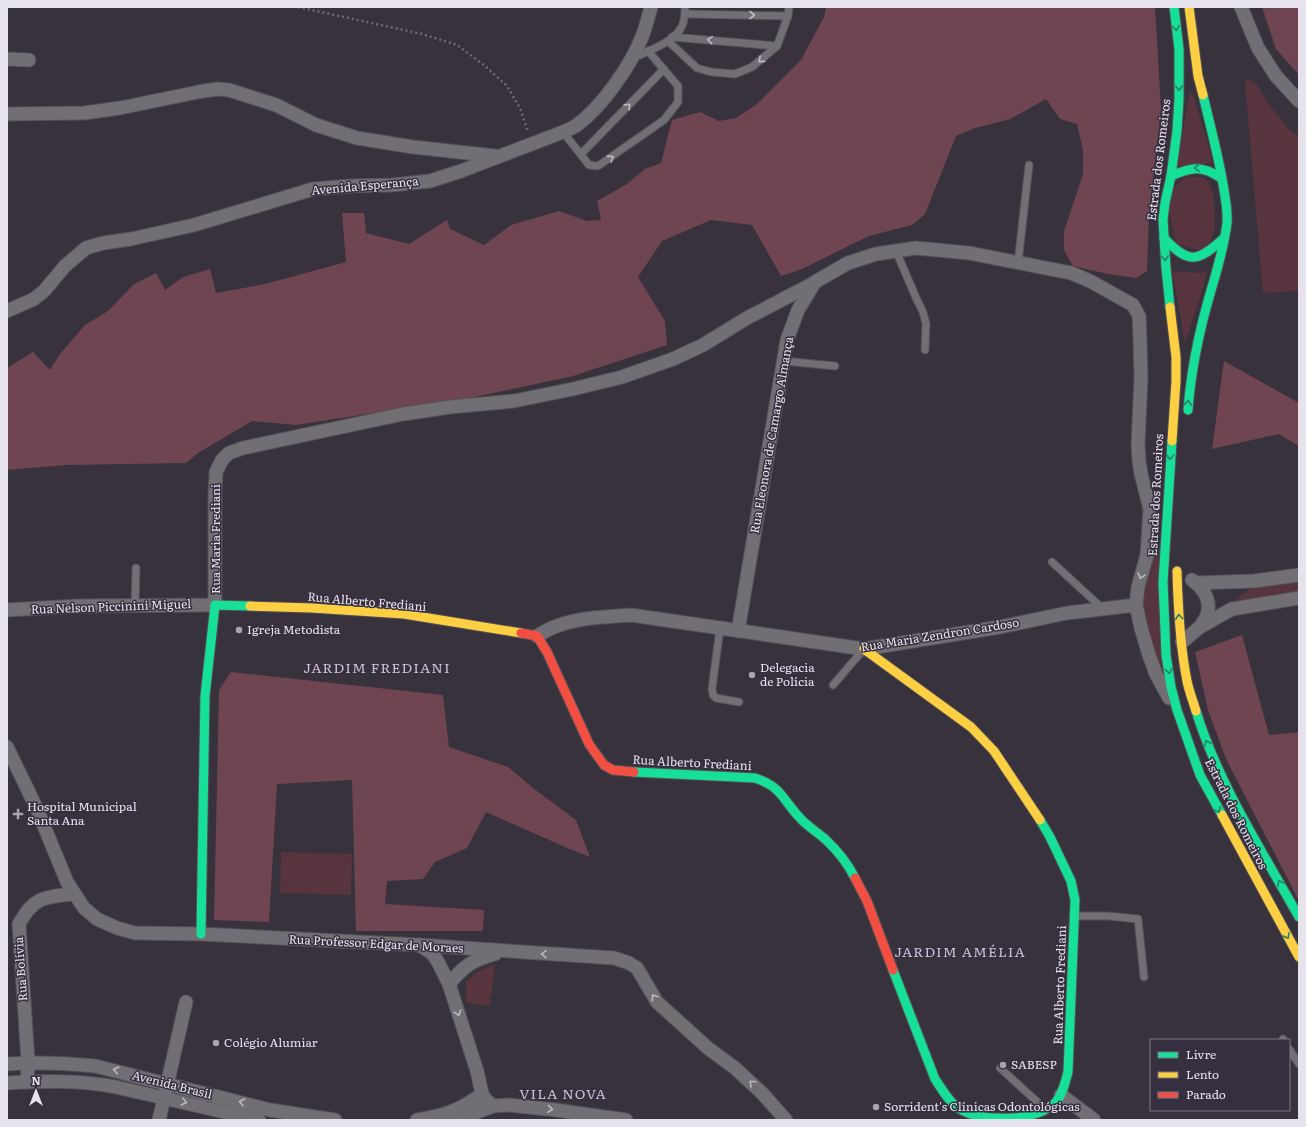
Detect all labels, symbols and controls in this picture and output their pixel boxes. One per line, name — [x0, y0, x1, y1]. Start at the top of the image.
one-way arrow — [749, 11, 755, 19]
one-way arrow — [1171, 25, 1180, 31]
one-way arrow — [707, 36, 713, 45]
one-way arrow — [758, 55, 765, 62]
one-way arrow — [1175, 85, 1183, 91]
street label: Estrada dos Romeiros — [1142, 97, 1174, 222]
one-way arrow — [623, 103, 630, 111]
one-way arrow — [607, 155, 614, 163]
one-way arrow — [1194, 164, 1200, 173]
street label: Avenida Esperança — [310, 171, 420, 199]
one-way arrow — [1161, 255, 1170, 261]
street label: Rua Eleonora de Camargo Almança — [745, 334, 797, 535]
one-way arrow — [1184, 400, 1193, 406]
street label: Estrada dos Romeiros — [1143, 433, 1167, 557]
one-way arrow — [1166, 454, 1175, 460]
street label: Rua Maria Frediani — [206, 484, 224, 594]
one-way arrow — [1137, 572, 1146, 579]
street label: Rua Alberto Frediani — [307, 587, 427, 615]
street label: Rua Nelson Piccinini Miguel — [30, 594, 191, 618]
street label: Rua Maria Zendron Cardoso — [859, 613, 1020, 655]
one-way arrow — [1175, 614, 1184, 620]
place label: Igreja Metodista — [247, 620, 341, 638]
marker: Igreja Metodista — [234, 625, 244, 635]
district label: JARDIM FREDIANI — [303, 657, 451, 677]
place label: Delegacia de Polícia — [760, 658, 815, 690]
one-way arrow — [1164, 668, 1173, 674]
marker: Delegacia de Polícia — [747, 670, 757, 680]
one-way arrow — [1204, 740, 1212, 747]
street label: Rua Alberto Frediani — [632, 750, 752, 774]
street label: Estrada dos Romeiros — [1201, 755, 1273, 873]
place label: Hospital Municipal Santa Ana — [27, 797, 137, 829]
one-way arrow — [1213, 805, 1221, 813]
marker: Hospital Municipal Santa Ana — [12, 808, 24, 820]
one-way arrow — [1278, 880, 1285, 887]
street label: Rua Alberto Frediani — [1048, 925, 1070, 1045]
street label: Rua Professor Edgar de Moraes — [288, 929, 464, 957]
one-way arrow — [1283, 932, 1290, 939]
street label: Rua Bolívia — [9, 936, 31, 1002]
district label: JARDIM AMÉLIA — [894, 941, 1026, 961]
one-way arrow — [541, 949, 547, 958]
one-way arrow — [652, 995, 659, 1002]
one-way arrow — [453, 1009, 462, 1016]
place label: Colégio Alumiar — [224, 1033, 318, 1051]
marker: Colégio Alumiar — [211, 1038, 221, 1048]
legend — [1150, 1039, 1290, 1111]
text: Livre — [1186, 1045, 1216, 1063]
place label: SABESP — [1011, 1055, 1057, 1073]
marker: SABESP — [998, 1060, 1008, 1070]
street label: Avenida Brasil — [130, 1065, 214, 1103]
text: Lento — [1186, 1065, 1219, 1083]
one-way arrow — [112, 1067, 119, 1075]
north arrow — [16, 1071, 56, 1111]
text: N — [31, 1072, 41, 1088]
one-way arrow — [749, 1081, 756, 1088]
district label: VILA NOVA — [519, 1083, 607, 1103]
text: Parado — [1186, 1085, 1226, 1103]
place label: Sorrident's Clínicas Odontológicas — [884, 1097, 1080, 1115]
one-way arrow — [180, 1098, 187, 1106]
one-way arrow — [238, 1099, 245, 1107]
marker: Sorrident's Clínicas Odontológicas — [871, 1102, 881, 1112]
one-way arrow — [547, 1104, 553, 1113]

